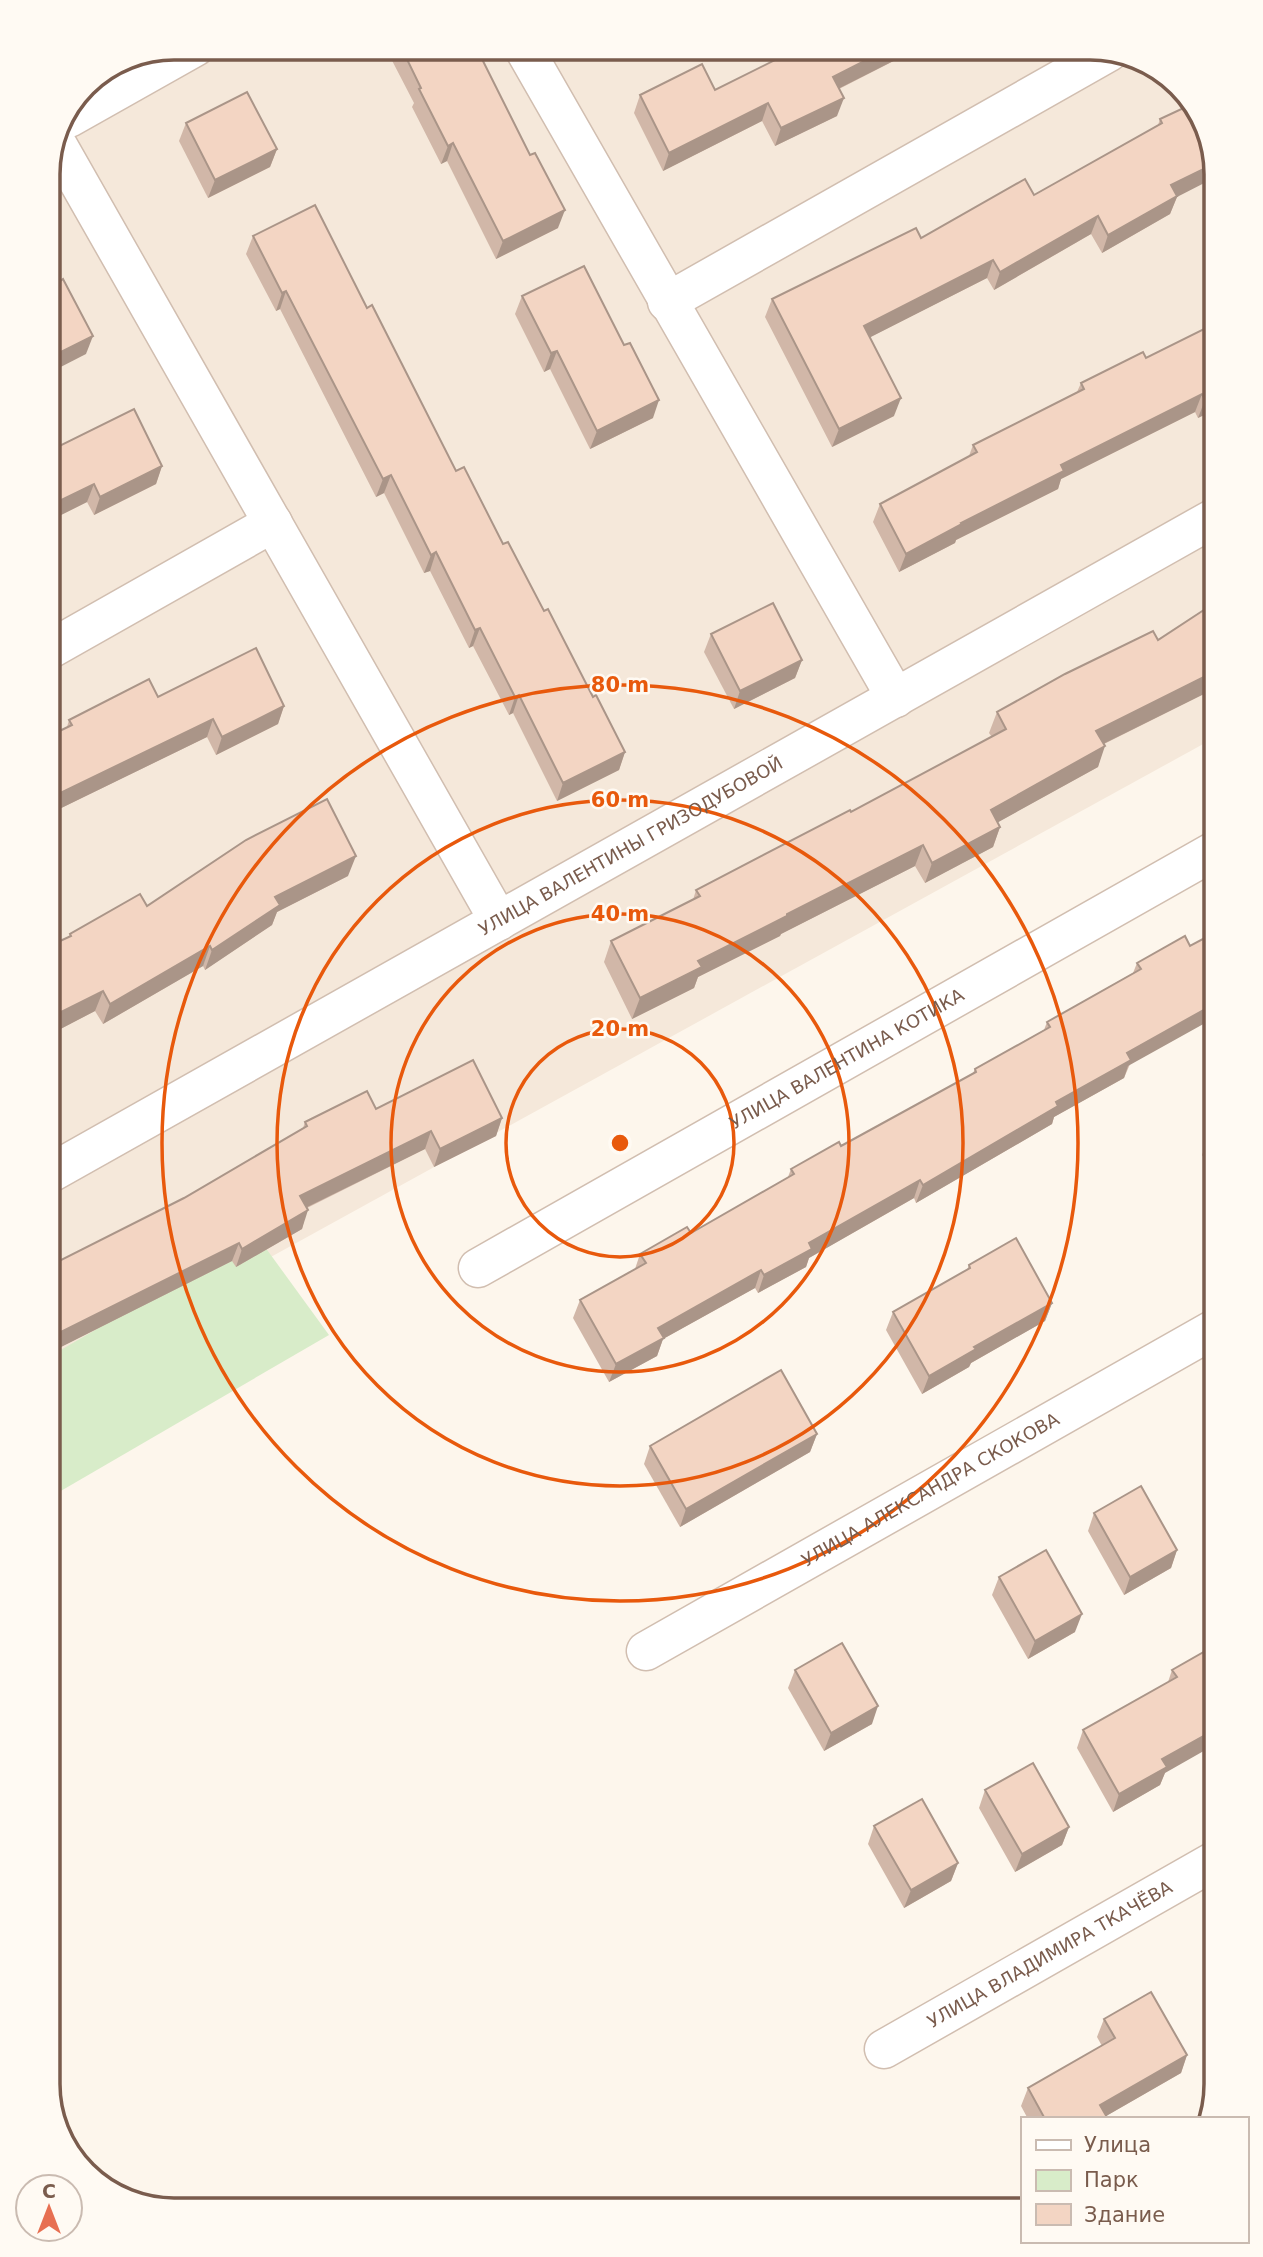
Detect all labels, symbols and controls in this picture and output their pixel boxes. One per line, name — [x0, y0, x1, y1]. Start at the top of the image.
text: 80 m — [591, 673, 649, 697]
street label: УЛИЦА ВАЛЕНТИНЫ ГРИЗОДУБОВОЙ — [475, 752, 786, 940]
text: 60 m — [591, 788, 649, 812]
text: 40 m — [591, 902, 649, 926]
street label: УЛИЦА ВАЛЕНТИНА КОТИКА — [726, 984, 968, 1133]
text: 20 m — [591, 1017, 649, 1041]
centre of rings — [608, 1131, 632, 1155]
street label: УЛИЦА АЛЕКСАНДРА СКОКОВА — [798, 1408, 1063, 1571]
street label: УЛИЦА ВЛАДИМИРА ТКАЧЁВА — [924, 1876, 1176, 2032]
legend — [1021, 2117, 1249, 2243]
text: Улица — [1084, 2133, 1151, 2157]
text: Парк — [1084, 2168, 1139, 2192]
north arrow — [14, 2173, 84, 2243]
text: С — [42, 2180, 56, 2202]
text: Здание — [1084, 2203, 1165, 2227]

